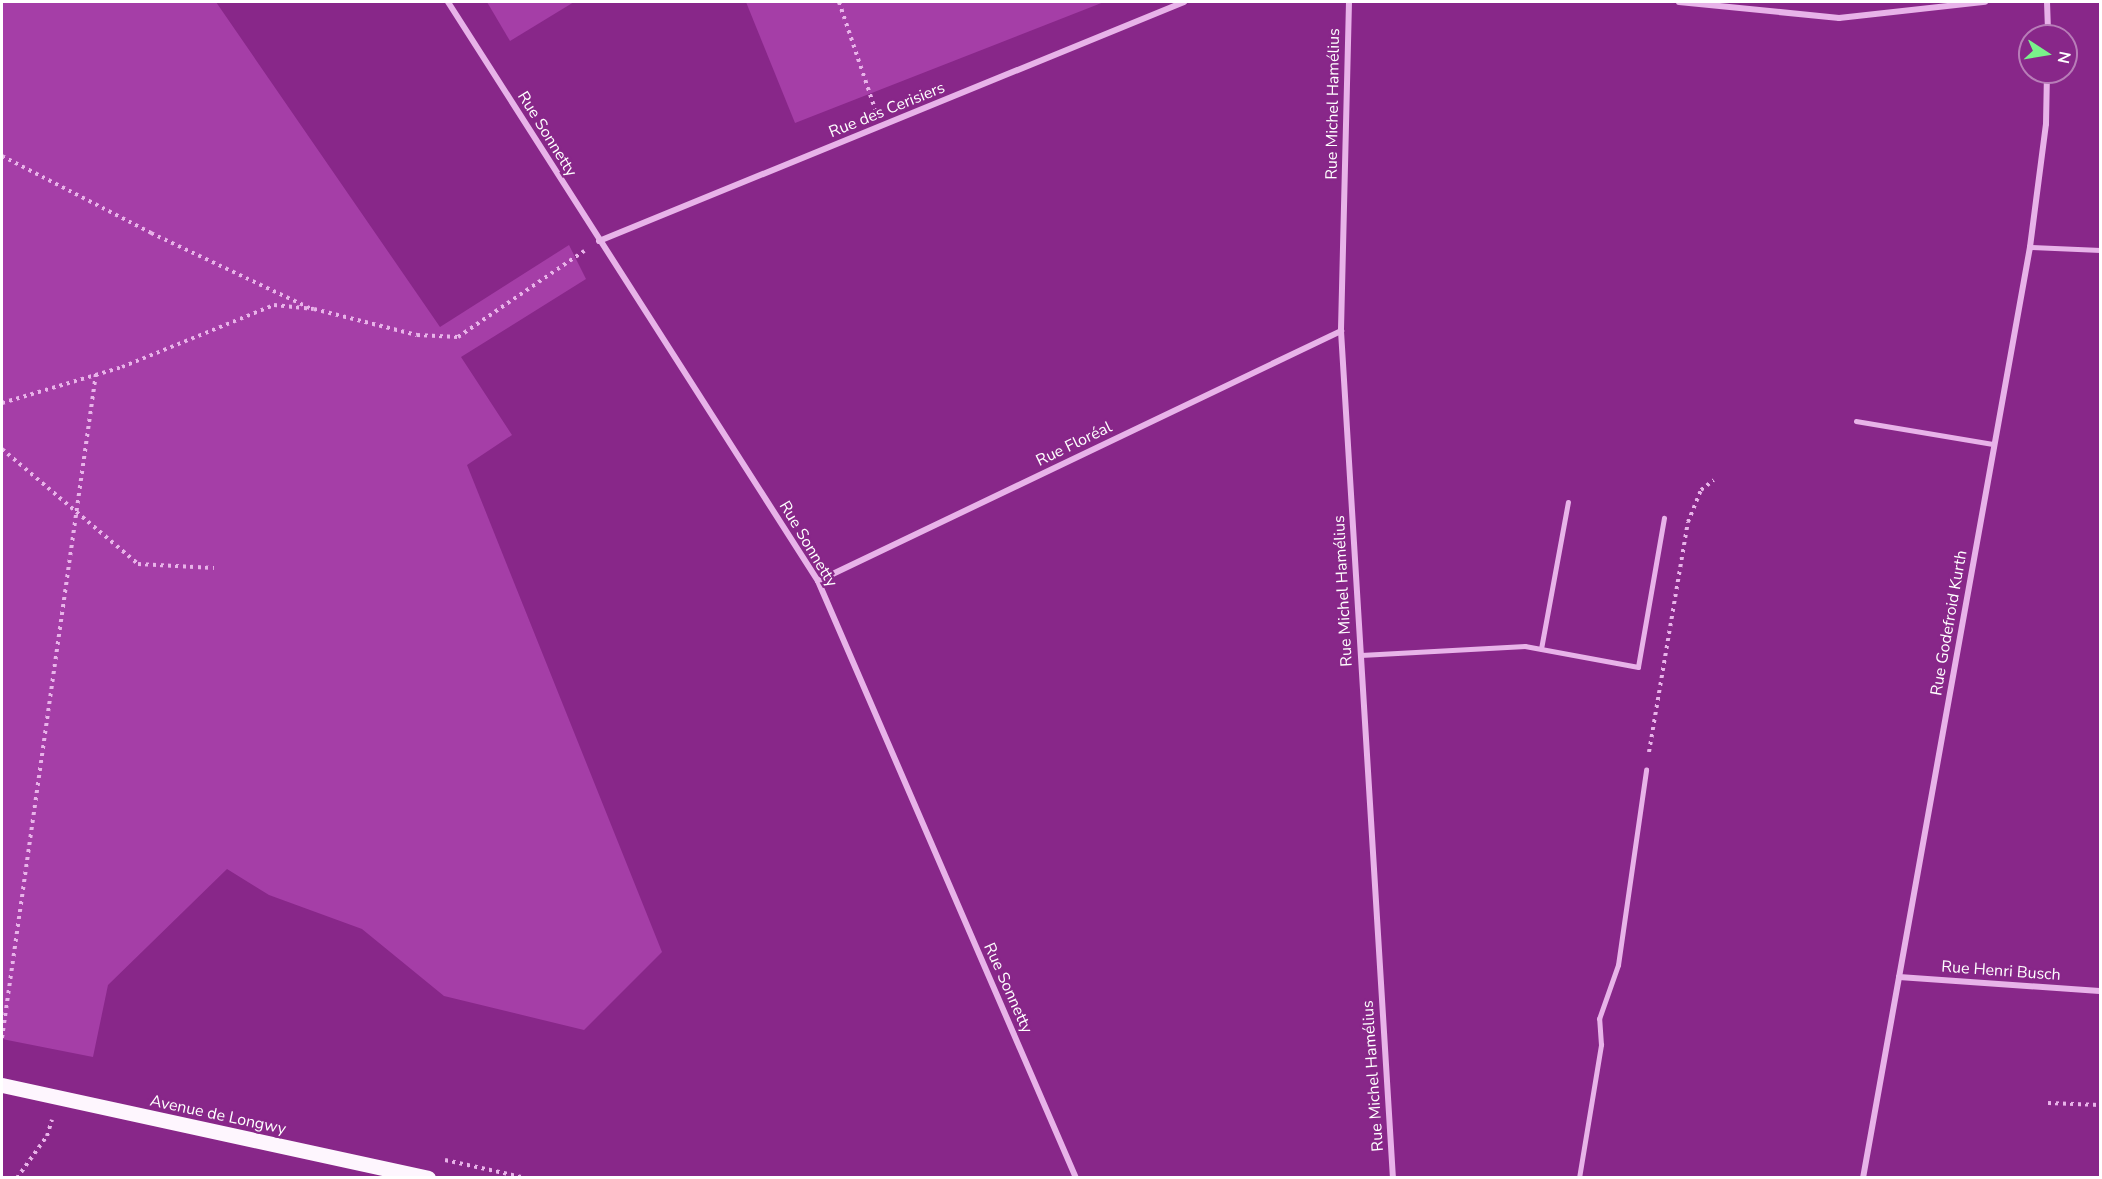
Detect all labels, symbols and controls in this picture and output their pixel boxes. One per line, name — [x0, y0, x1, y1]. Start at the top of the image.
north arrow — [2018, 24, 2078, 84]
street label: Rue Michel Hamélius — [1322, 28, 1344, 180]
text: N — [2052, 49, 2076, 65]
street label: Rue des Cerisiers — [826, 78, 948, 142]
street label: Rue Sonnetty — [513, 88, 581, 180]
street label: Rue Floréal — [1033, 417, 1115, 471]
street label: Rue Sonnetty — [775, 497, 841, 591]
street label: Rue Michel Hamélius — [1329, 515, 1357, 667]
street label: Rue Godefroid Kurth — [1927, 549, 1971, 697]
street label: Rue Sonnetty — [979, 940, 1037, 1036]
street label: Rue Henri Busch — [1941, 957, 2061, 985]
street label: Rue Michel Hamélius — [1358, 1000, 1388, 1152]
street label: Avenue de Longwy — [148, 1091, 288, 1139]

